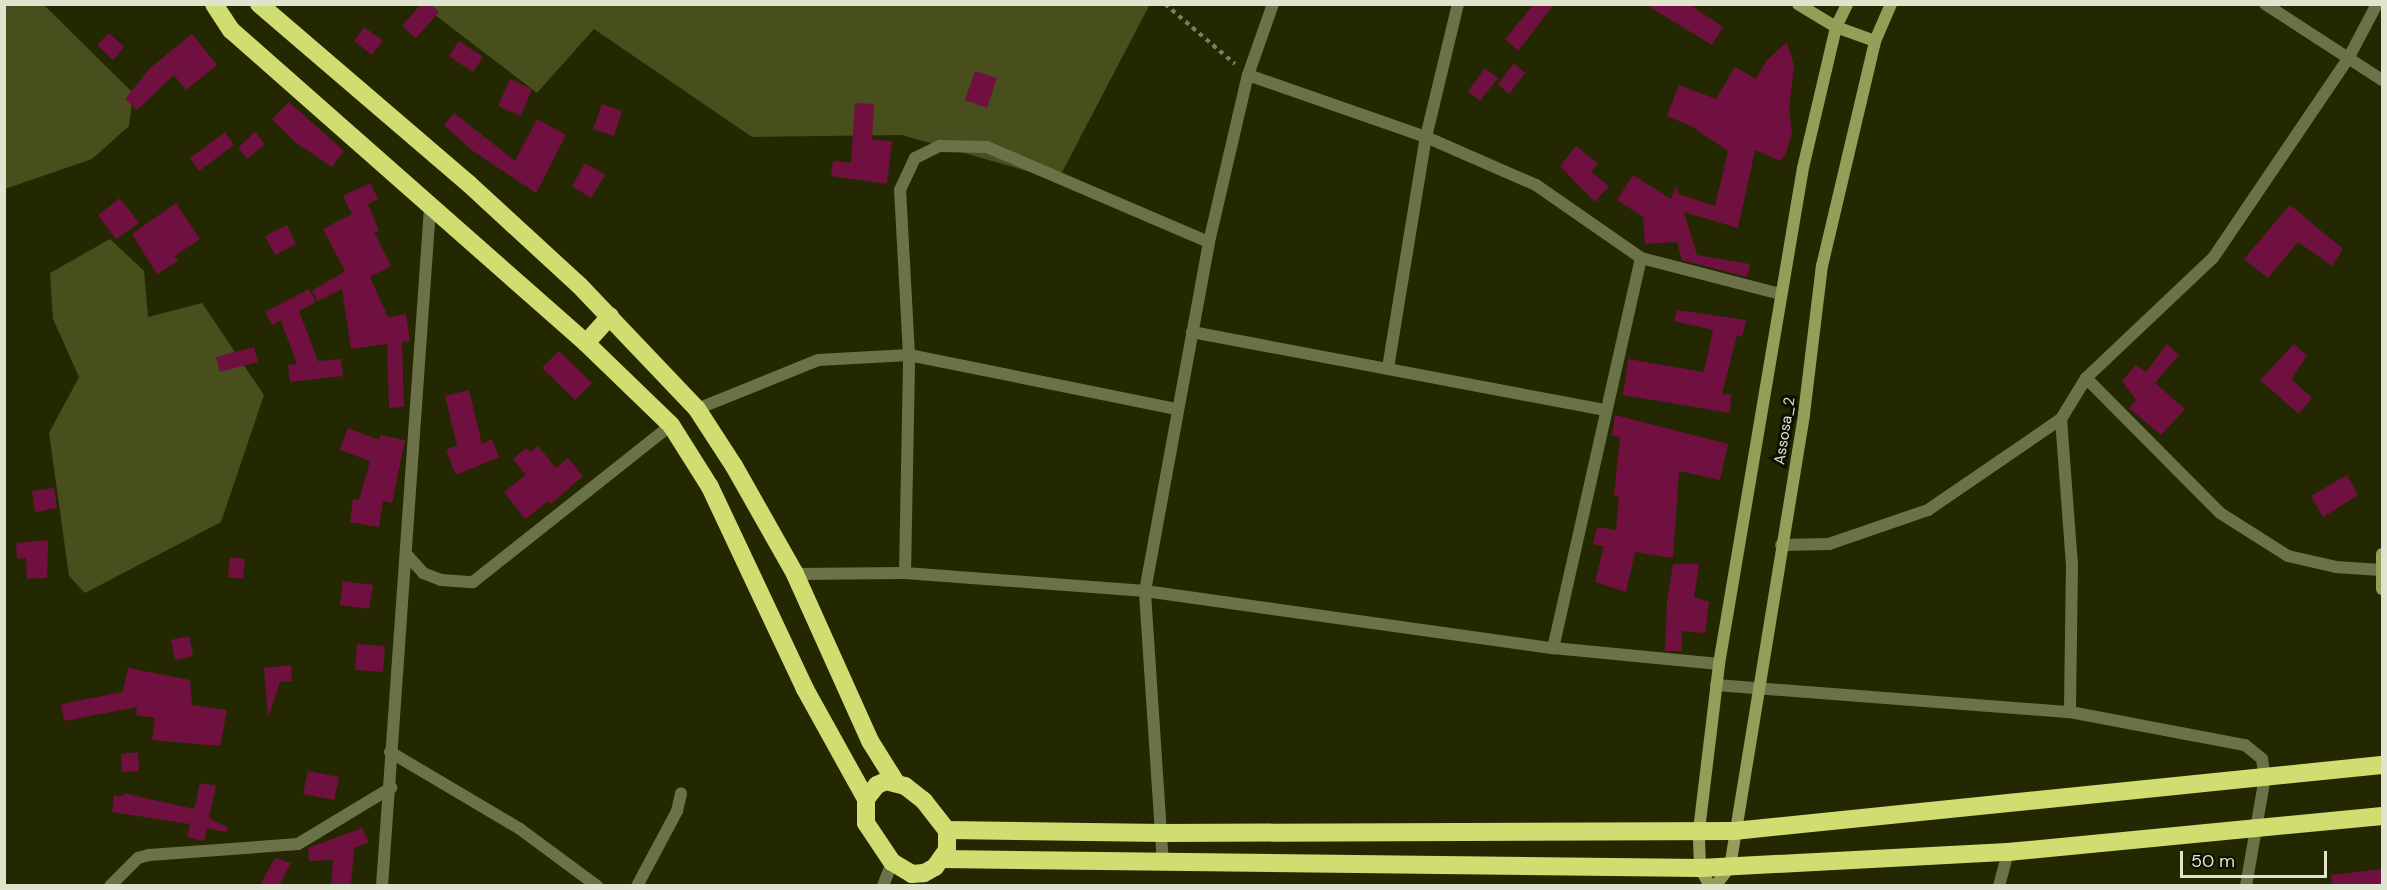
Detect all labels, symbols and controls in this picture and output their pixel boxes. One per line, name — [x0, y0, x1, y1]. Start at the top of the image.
street label: Assosa_2 — [1771, 396, 1799, 466]
scale bar — [2183, 839, 2330, 877]
text: 50 m — [2191, 849, 2235, 873]

